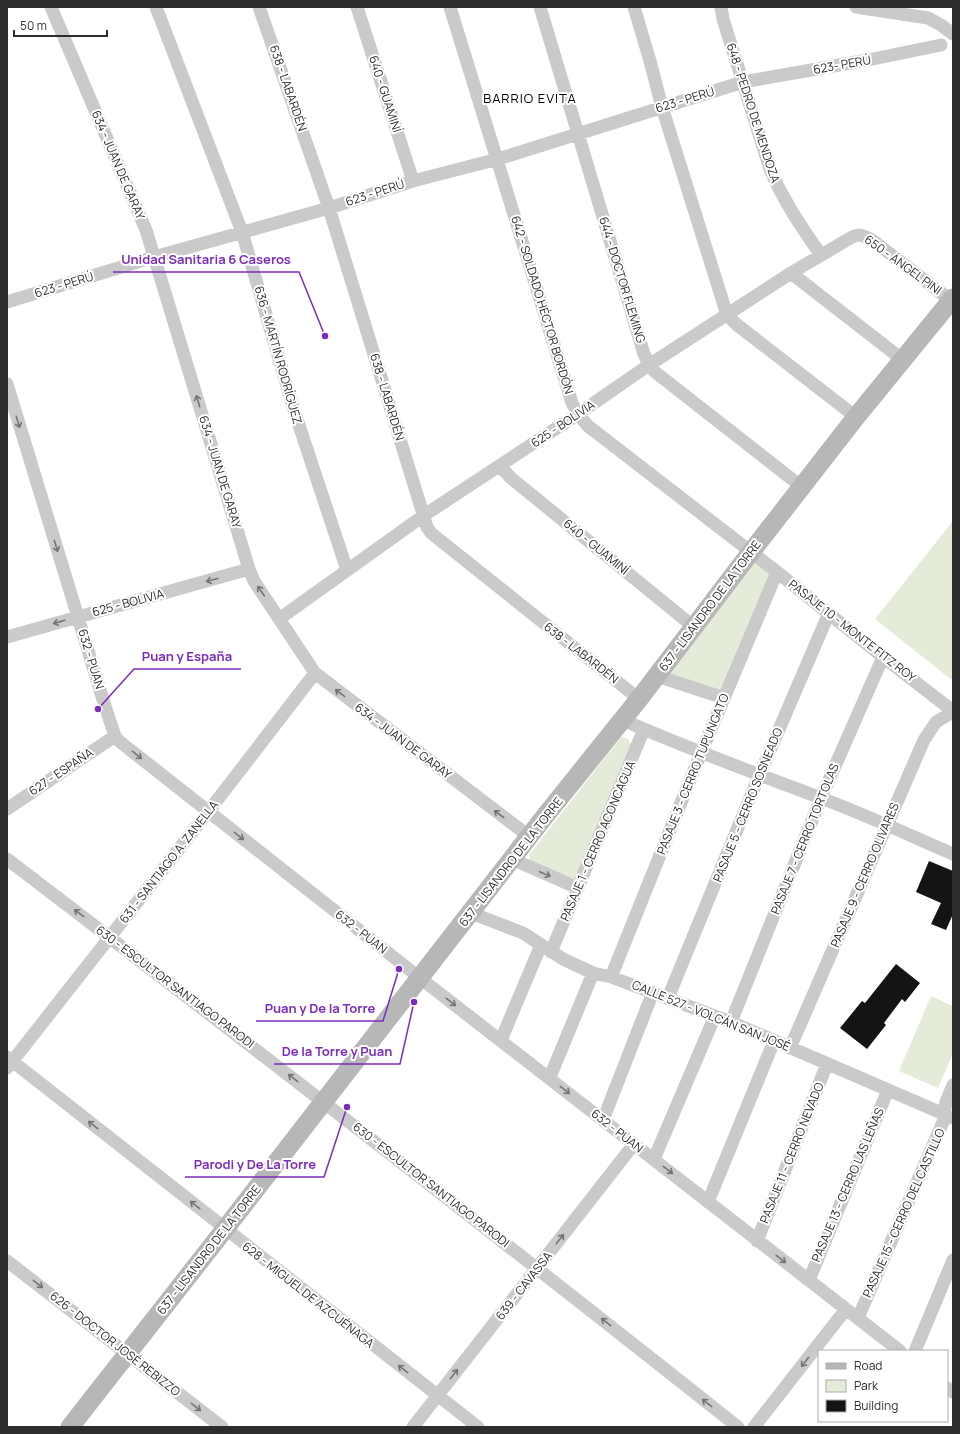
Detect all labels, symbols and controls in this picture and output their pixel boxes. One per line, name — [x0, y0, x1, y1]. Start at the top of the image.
scale bar — [14, 12, 107, 38]
text: 50 m — [20, 17, 47, 34]
street label: 648 - PEDRO DE MENDOZA — [723, 41, 784, 185]
street label: 638 - LABARDÉN — [266, 42, 311, 133]
street label: 623- PERÚ — [812, 51, 872, 78]
street label: 640 - GUAMINÍ — [365, 53, 406, 135]
street label: 623 - PERÚ — [653, 82, 716, 117]
district label: BARRIO EVITA — [483, 89, 577, 107]
street label: 634 - JUAN DE GARAY — [88, 108, 149, 222]
street label: 623 - PERÚ — [343, 175, 406, 210]
street label: 642 - SOLDADO HÉCTOR BORDÓN — [507, 214, 578, 396]
street label: 644 - DOCTOR FLEMING — [595, 215, 650, 346]
street label: 650 - ÁNGEL PINI — [861, 231, 945, 298]
callout: Unidad Sanitaria 6 Caseros — [113, 247, 299, 272]
text: Unidad Sanitaria 6 Caseros — [121, 250, 291, 268]
street label: 623 - PERÚ — [32, 267, 95, 302]
street label: 636 - MARTÍN RODRÍGUEZ — [251, 284, 306, 426]
street label: 638 - LABARDÉN — [366, 351, 409, 442]
one-way arrow — [194, 395, 201, 408]
street label: 625 - BOLIVIA — [527, 396, 598, 451]
street label: 634 - JUAN DE GARAY — [195, 413, 246, 531]
one-way arrow — [15, 415, 22, 428]
street label: 640 - GUAMINÍ — [560, 515, 633, 578]
street label: 637 - LISANDRO DE LA TORRE — [655, 537, 765, 675]
one-way arrow — [53, 539, 60, 552]
street label: PASAJE 10 - MONTE FITZ ROY — [785, 575, 920, 686]
one-way arrow — [205, 576, 218, 584]
street label: 625 - BOLIVIA — [90, 585, 166, 620]
one-way arrow — [256, 585, 264, 597]
street label: 638 - LABARDÉN — [541, 618, 622, 687]
one-way arrow — [53, 619, 66, 626]
street label: 632 - PUAN — [74, 627, 109, 691]
callout: Puan y España — [134, 644, 241, 669]
text: Puan y España — [142, 647, 232, 665]
one-way arrow — [334, 688, 345, 697]
street label: PASAJE 3 - CERRO TUPUNGATO — [652, 690, 733, 857]
street label: 634 - JUAN DE GARAY — [351, 699, 455, 783]
street label: PASAJE 5 - CERRO SOSNEADO — [709, 725, 786, 885]
street label: 627 - ESPAÑA — [25, 744, 97, 799]
one-way arrow — [131, 751, 142, 760]
street label: PASAJE 1 - CERRO ACONCAGUA — [556, 758, 639, 924]
street label: PASAJE 7 - CERRO TORTOLAS — [766, 761, 843, 917]
street label: 637 - LISANDRO DE LA TORRE — [455, 793, 567, 930]
street label: 631 - SANTIAGO A. ZANELLA — [115, 796, 222, 927]
street label: PASAJE 9 - CERRO OLIVARES — [826, 800, 903, 950]
one-way arrow — [493, 809, 504, 818]
one-way arrow — [233, 832, 244, 840]
one-way arrow — [539, 870, 551, 878]
street label: 632 - PUAN — [332, 906, 391, 957]
one-way arrow — [73, 909, 84, 918]
street label: 630 - ESCULTOR SANTIAGO PARODI — [93, 921, 258, 1052]
street label: CALLE 527 - VOLCÁN SAN JOSÉ — [630, 976, 793, 1055]
callout: Puan y De la Torre — [256, 996, 383, 1021]
one-way arrow — [446, 998, 457, 1006]
text: Puan y De la Torre — [265, 999, 376, 1017]
callout: De la Torre y Puan — [274, 1039, 400, 1064]
text: De la Torre y Puan — [282, 1042, 392, 1060]
one-way arrow — [287, 1073, 298, 1082]
street label: PASAJE 11 - CERRO NEVADO — [755, 1080, 828, 1226]
one-way arrow — [560, 1086, 571, 1094]
street label: 632 - PUAN — [588, 1105, 647, 1156]
street label: PASAJE 13 - CERRO LAS LEÑAS — [807, 1105, 888, 1264]
street label: 630 - ESCULTOR SANTIAGO PARODI — [350, 1118, 513, 1251]
one-way arrow — [87, 1120, 98, 1129]
street label: PASAJE 15 - CERRO DEL CASTILLO — [858, 1125, 949, 1300]
callout: Parodi y De La Torre — [185, 1152, 324, 1177]
text: Parodi y De La Torre — [194, 1155, 316, 1173]
one-way arrow — [662, 1166, 673, 1174]
street label: 637 - LISANDRO DE LA TORRE — [153, 1181, 265, 1318]
one-way arrow — [189, 1201, 200, 1210]
one-way arrow — [556, 1233, 564, 1244]
street label: 628 - MIGUEL DE AZCUÉNAGA — [239, 1238, 378, 1352]
street label: 639 - CAVASSA — [491, 1248, 556, 1324]
one-way arrow — [775, 1255, 786, 1263]
one-way arrow — [32, 1280, 43, 1289]
street label: 626 - DOCTOR JOSÉ REBIZZO — [46, 1287, 184, 1400]
one-way arrow — [600, 1318, 611, 1326]
legend — [818, 1350, 948, 1422]
one-way arrow — [801, 1357, 809, 1368]
text: Road — [854, 1357, 882, 1374]
one-way arrow — [398, 1364, 409, 1373]
one-way arrow — [450, 1369, 459, 1380]
text: Park — [854, 1377, 879, 1394]
text: Building — [854, 1397, 898, 1414]
one-way arrow — [702, 1398, 713, 1407]
one-way arrow — [190, 1403, 201, 1411]

